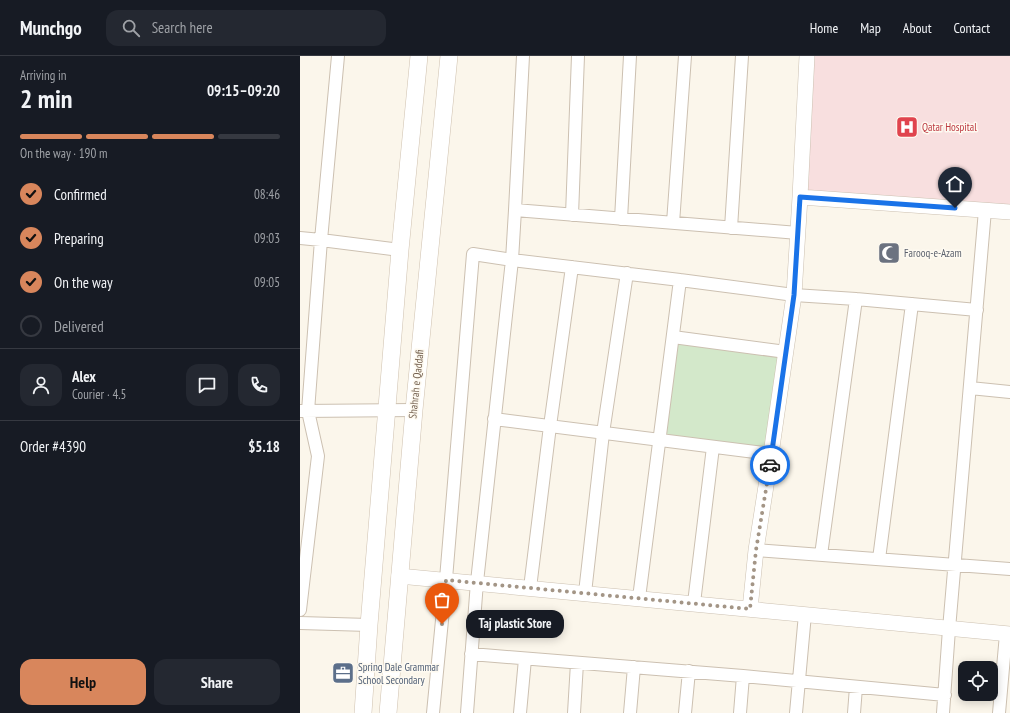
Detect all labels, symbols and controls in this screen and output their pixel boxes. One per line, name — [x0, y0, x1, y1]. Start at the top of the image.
search box — [106, 10, 386, 46]
text: Munchgo — [20, 16, 82, 40]
icon: search — [120, 17, 142, 39]
text: Search here — [152, 18, 213, 37]
text: Home — [810, 19, 838, 37]
text: Map — [860, 19, 881, 37]
text: About — [903, 19, 932, 37]
text: Contact — [954, 19, 990, 37]
text: Arriving in — [20, 67, 67, 84]
text: 09:15–09:20 — [207, 81, 280, 100]
text: 2 min — [20, 82, 73, 115]
hospital icon: Qatar Hospital — [894, 114, 920, 140]
place label: Qatar Hospital — [922, 120, 977, 134]
text: On the way · 190 m — [20, 145, 107, 162]
pin — [938, 167, 972, 208]
icon: home — [944, 173, 966, 195]
icon: check — [20, 183, 42, 205]
text: Confirmed — [54, 185, 107, 204]
text: 08:46 — [254, 186, 280, 203]
icon: check — [20, 227, 42, 249]
text: Preparing — [54, 229, 104, 248]
text: 09:03 — [254, 230, 280, 247]
mosque icon: Farooq-e-Azam — [876, 240, 902, 266]
place label: Farooq-e-Azam — [904, 246, 962, 260]
icon: check — [20, 271, 42, 293]
text: On the way — [54, 273, 113, 292]
text: 09:05 — [254, 274, 280, 291]
text: Delivered — [54, 317, 104, 336]
street label: Shahrah e Qaddafi — [405, 349, 427, 419]
button: person — [20, 364, 62, 406]
button: chat — [186, 364, 228, 406]
button: phone — [238, 364, 280, 406]
text: Alex — [72, 367, 96, 386]
text: Courier · 4.5 — [72, 386, 126, 403]
text: Order #4390 — [20, 437, 86, 456]
text: $5.18 — [248, 437, 280, 456]
courier — [750, 445, 790, 485]
icon: car — [759, 454, 781, 476]
pin — [425, 583, 459, 624]
icon: bag — [431, 589, 453, 611]
callout: Taj plastic Store — [466, 610, 564, 638]
text: Taj plastic Store — [478, 615, 552, 632]
button: Help — [20, 659, 146, 705]
button: Share — [154, 659, 280, 705]
office icon: Spring Dale Grammar School Secondary — [330, 660, 356, 686]
place label: Spring Dale Grammar School Secondary — [358, 660, 439, 687]
map controls — [958, 661, 998, 701]
button: locate — [958, 661, 998, 701]

